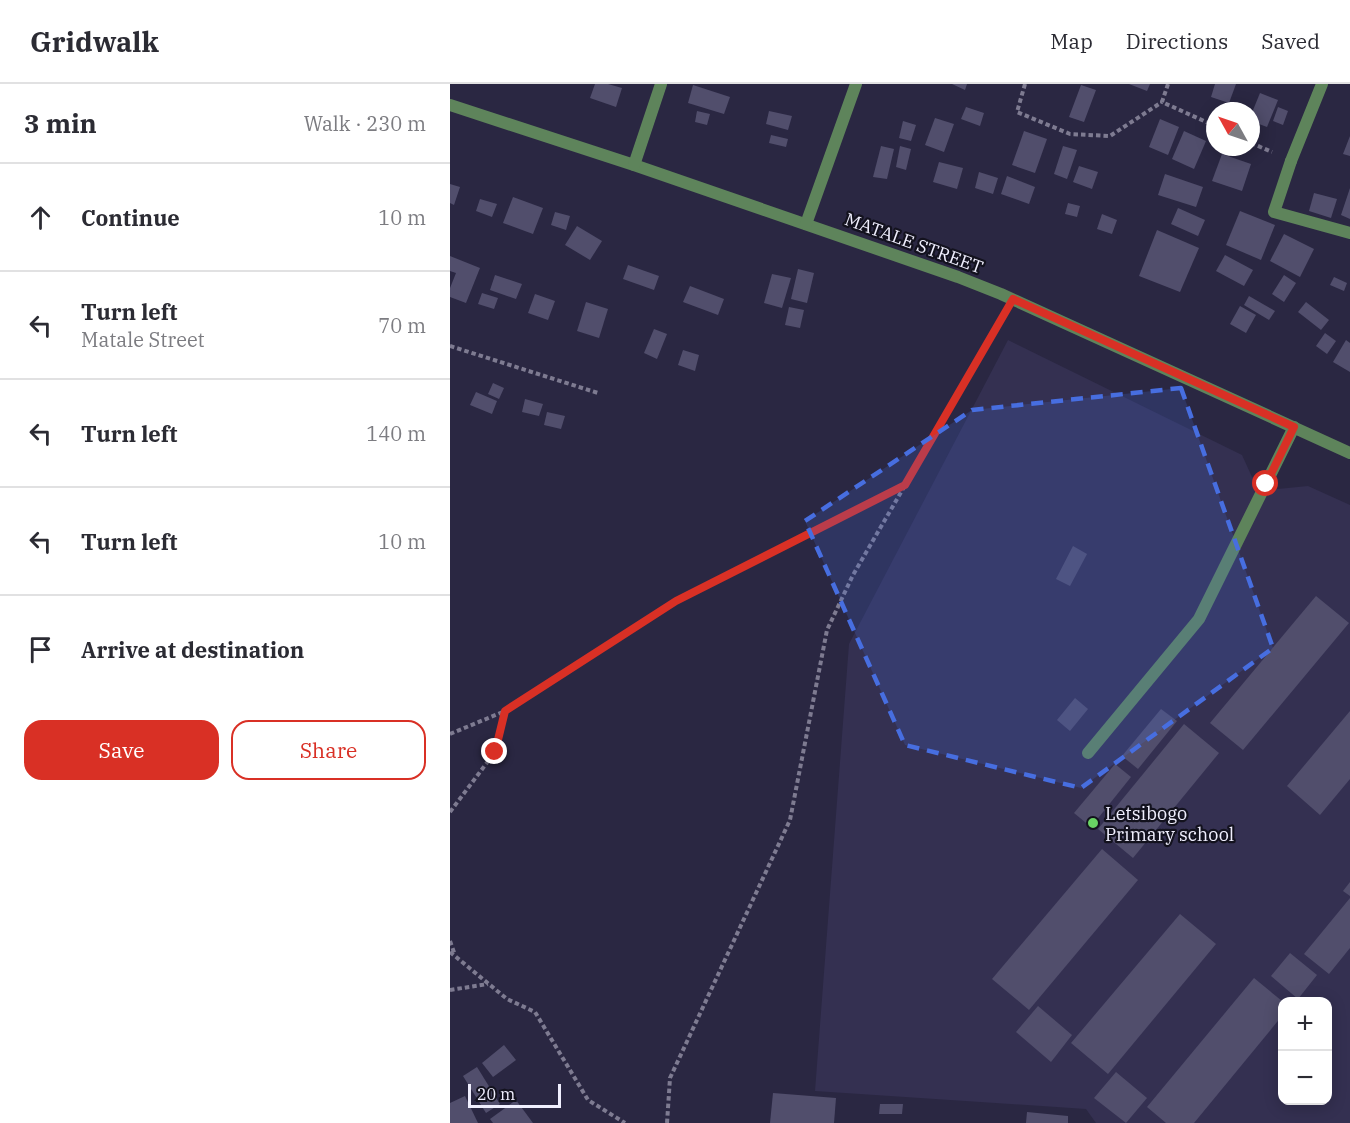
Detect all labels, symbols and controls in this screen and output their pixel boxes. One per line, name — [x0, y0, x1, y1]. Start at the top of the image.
text: Gridwalk — [30, 23, 159, 60]
text: Map — [1050, 27, 1093, 55]
text: Directions — [1126, 27, 1228, 55]
text: Saved — [1261, 27, 1320, 55]
north arrow — [1206, 102, 1260, 156]
text: 3 min — [24, 106, 97, 140]
text: Walk · 230 m — [304, 110, 426, 137]
icon: ahead — [24, 201, 57, 234]
text: Continue — [81, 203, 180, 232]
text: 10 m — [378, 204, 426, 231]
street label: MATALE STREET — [842, 207, 987, 279]
text: Turn left — [81, 297, 177, 326]
icon: left — [24, 309, 57, 342]
text: 70 m — [378, 312, 426, 339]
text: Matale Street — [81, 326, 205, 353]
icon: left — [24, 417, 57, 450]
text: Turn left — [81, 419, 177, 448]
text: 140 m — [366, 420, 426, 447]
route start — [1252, 470, 1278, 496]
icon: left — [24, 525, 57, 558]
text: Turn left — [81, 527, 177, 556]
text: 10 m — [378, 528, 426, 555]
icon: arrive — [24, 633, 57, 666]
text: Arrive at destination — [81, 635, 304, 664]
button: Save — [24, 720, 219, 780]
button: Share — [231, 720, 426, 780]
route end — [481, 738, 507, 764]
place label: Letsibogo Primary school — [1105, 802, 1234, 846]
marker: Letsibogo Primary school — [1086, 816, 1100, 830]
map controls — [1278, 997, 1332, 1105]
button: + — [1278, 997, 1332, 1051]
button: − — [1278, 1051, 1332, 1105]
scale bar — [468, 1081, 561, 1108]
text: 20 m — [477, 1084, 515, 1104]

